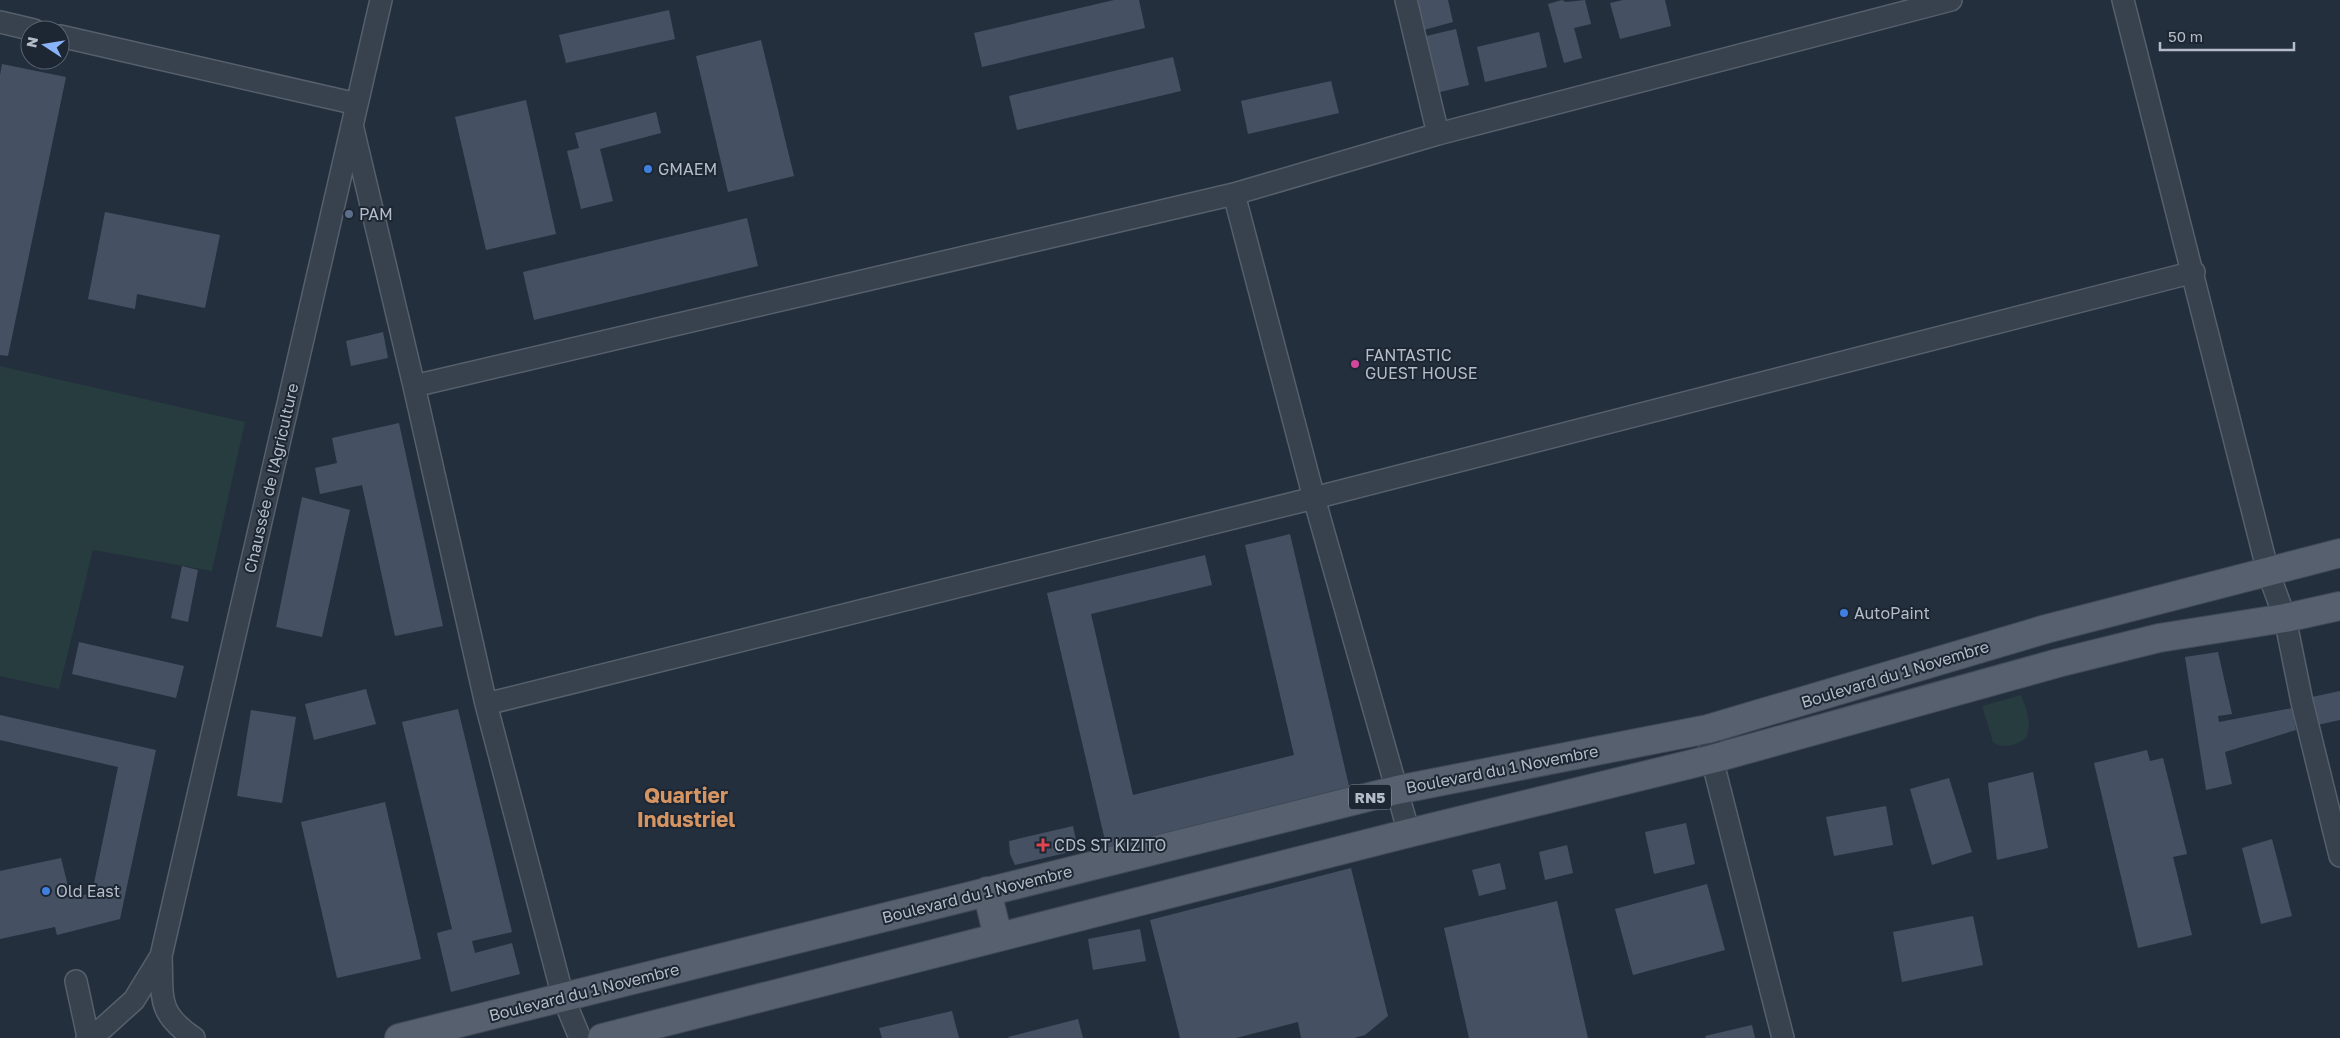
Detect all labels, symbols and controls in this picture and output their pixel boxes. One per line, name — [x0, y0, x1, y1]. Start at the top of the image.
north arrow — [20, 20, 70, 70]
scale bar — [2160, 20, 2294, 52]
text: 50 m — [2168, 27, 2203, 45]
text: N — [22, 35, 41, 49]
place label: GMAEM — [658, 159, 717, 179]
marker: GMAEM — [642, 163, 654, 175]
place label: PAM — [359, 204, 393, 224]
marker: PAM — [343, 208, 355, 220]
place label: FANTASTIC GUEST HOUSE — [1365, 345, 1477, 383]
marker: FANTASTIC GUEST HOUSE — [1349, 358, 1361, 370]
street label: Chaussée de l'Agriculture — [239, 381, 303, 575]
place label: AutoPaint — [1854, 603, 1930, 623]
marker: AutoPaint — [1838, 607, 1850, 619]
street label: Boulevard du 1 Novembre — [1799, 636, 1991, 712]
street label: Boulevard du 1 Novembre — [1404, 741, 1600, 797]
district label: Quartier Industriel — [637, 782, 735, 832]
road number: RN5 — [1349, 784, 1391, 810]
place label: CDS ST KIZITO — [1054, 835, 1166, 855]
marker: CDS ST KIZITO — [1036, 838, 1050, 852]
street label: Boulevard du 1 Novembre — [880, 861, 1074, 927]
place label: Old East — [56, 881, 120, 901]
marker: Old East — [40, 885, 52, 897]
street label: Boulevard du 1 Novembre — [487, 959, 681, 1025]

